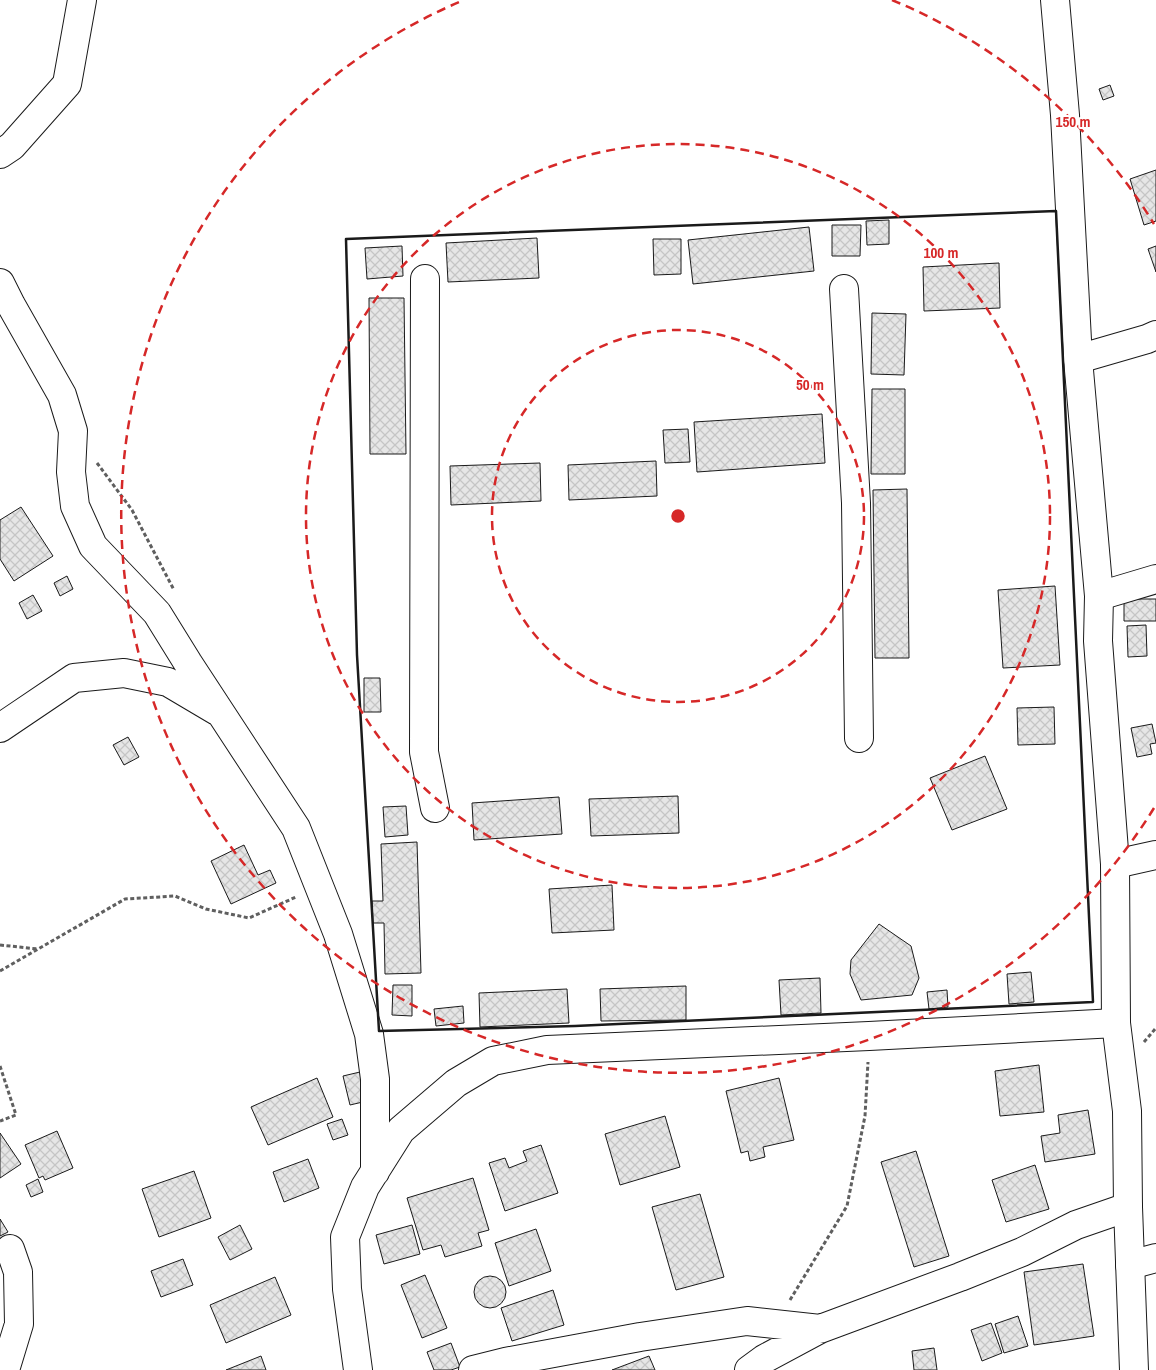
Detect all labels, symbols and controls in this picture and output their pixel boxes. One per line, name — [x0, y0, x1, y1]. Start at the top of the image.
text: 150 m — [1056, 111, 1090, 132]
text: 100 m — [924, 242, 958, 263]
text: 50 m — [796, 374, 824, 395]
centre of rings — [669, 507, 687, 525]

